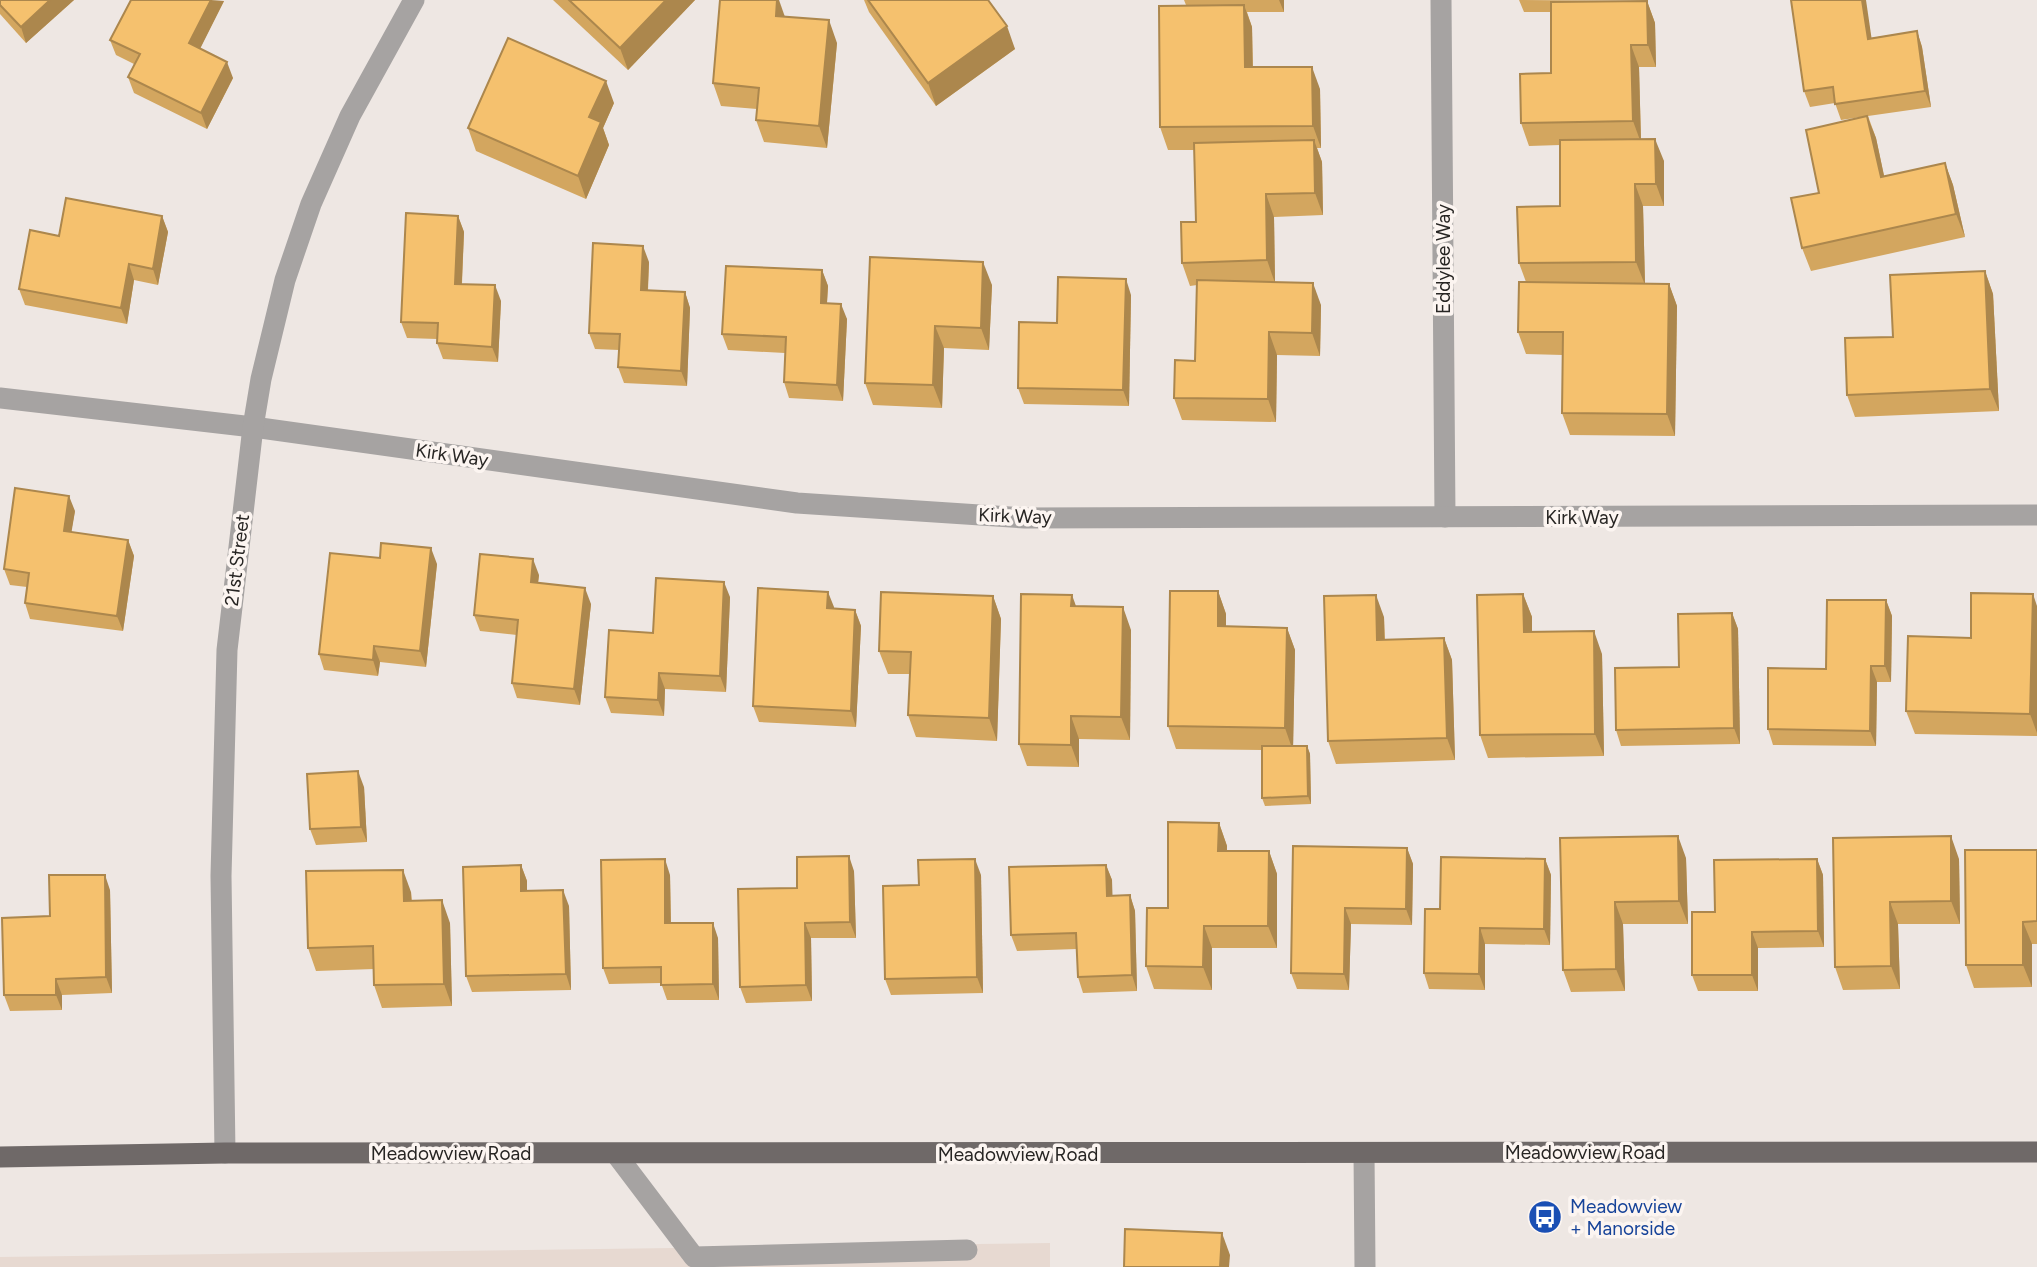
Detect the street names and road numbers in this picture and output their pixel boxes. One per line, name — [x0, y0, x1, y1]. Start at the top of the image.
street label: Eddylee Way — [1432, 204, 1455, 314]
street label: Kirk Way — [414, 439, 490, 471]
street label: Kirk Way — [978, 503, 1052, 529]
street label: Kirk Way — [1545, 506, 1619, 529]
street label: 21st Street — [220, 513, 254, 607]
street label: Meadowview Road — [1505, 1141, 1665, 1164]
street label: Meadowview Road — [371, 1142, 531, 1165]
street label: Meadowview Road — [938, 1143, 1098, 1166]

